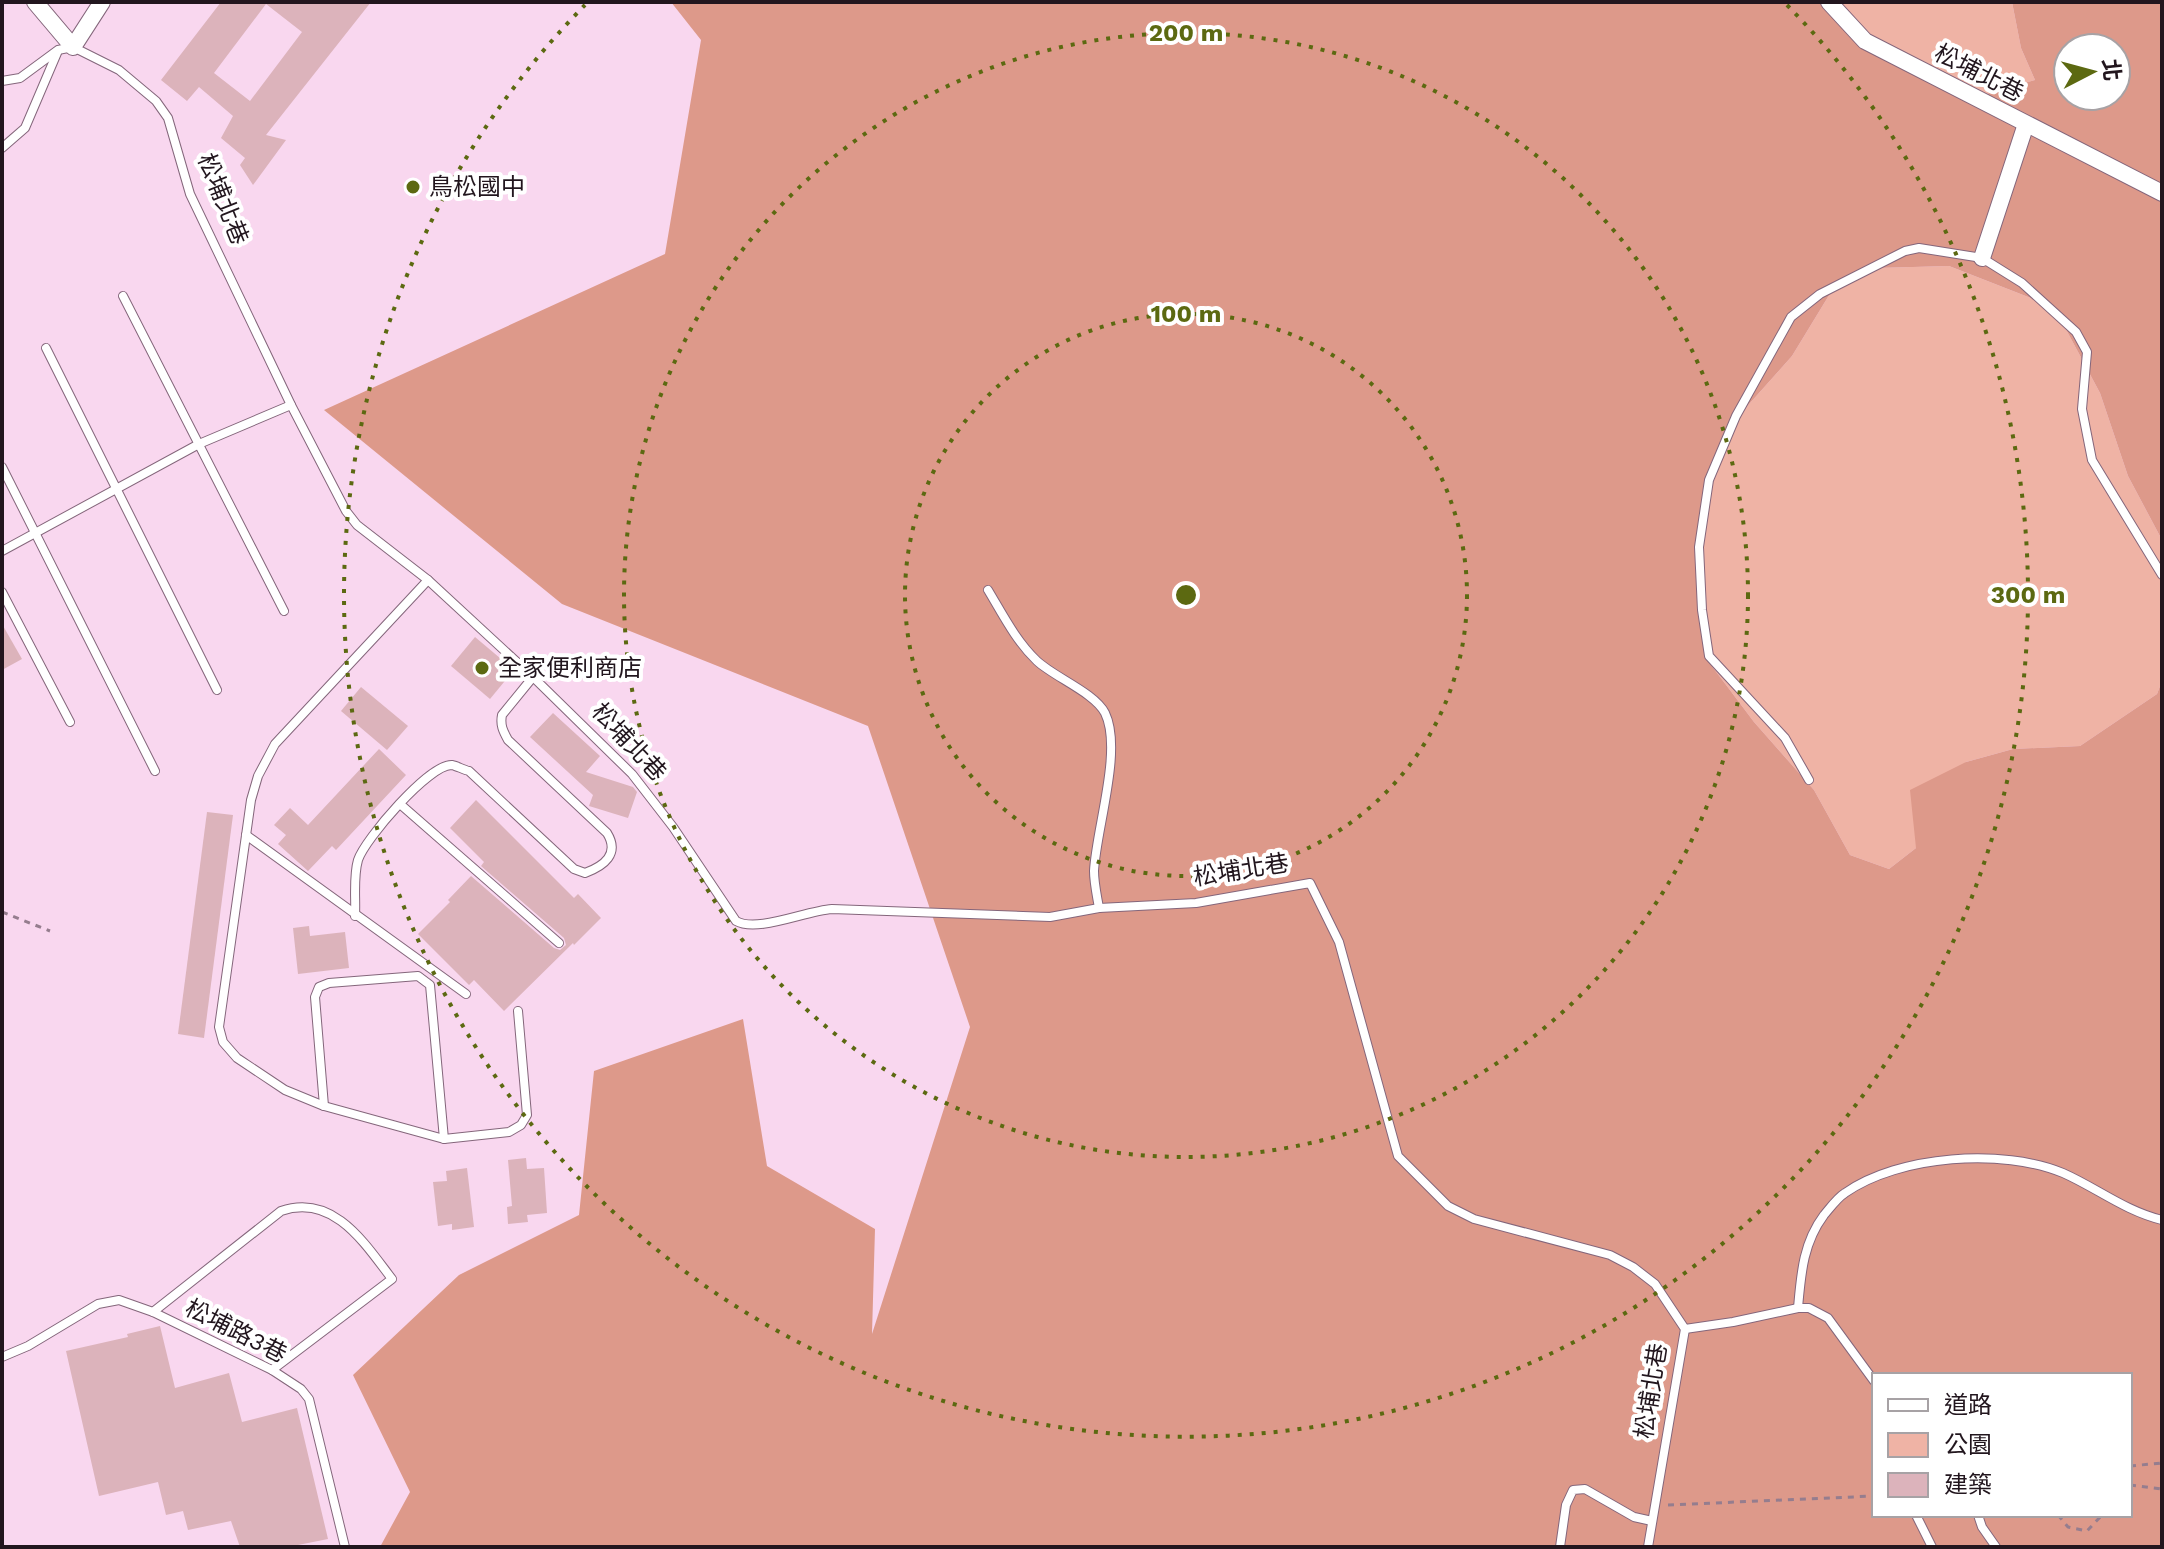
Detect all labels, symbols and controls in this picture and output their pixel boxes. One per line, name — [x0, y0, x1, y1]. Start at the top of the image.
text: 200 m — [1149, 19, 1223, 47]
north arrow — [2052, 32, 2132, 112]
street label: 松埔北巷 — [1930, 39, 2028, 107]
text: 北 — [2098, 58, 2125, 82]
street label: 松埔北巷 — [192, 149, 254, 249]
place label: 鳥松國中 — [429, 173, 525, 201]
marker: 鳥松國中 — [404, 178, 422, 196]
text: 100 m — [1151, 300, 1221, 328]
centre of rings — [1172, 581, 1200, 609]
text: 300 m — [1991, 581, 2065, 609]
place label: 全家便利商店 — [498, 654, 642, 682]
marker: 全家便利商店 — [473, 659, 491, 677]
street label: 松埔北巷 — [586, 697, 672, 787]
street label: 松埔北巷 — [1191, 849, 1291, 891]
street label: 松埔路3巷 — [181, 1294, 291, 1368]
street label: 松埔北巷 — [1630, 1341, 1672, 1441]
legend — [1872, 1373, 2132, 1517]
text: 道路 — [1944, 1391, 1992, 1419]
text: 公園 — [1944, 1431, 1992, 1459]
text: 建築 — [1944, 1471, 1992, 1499]

